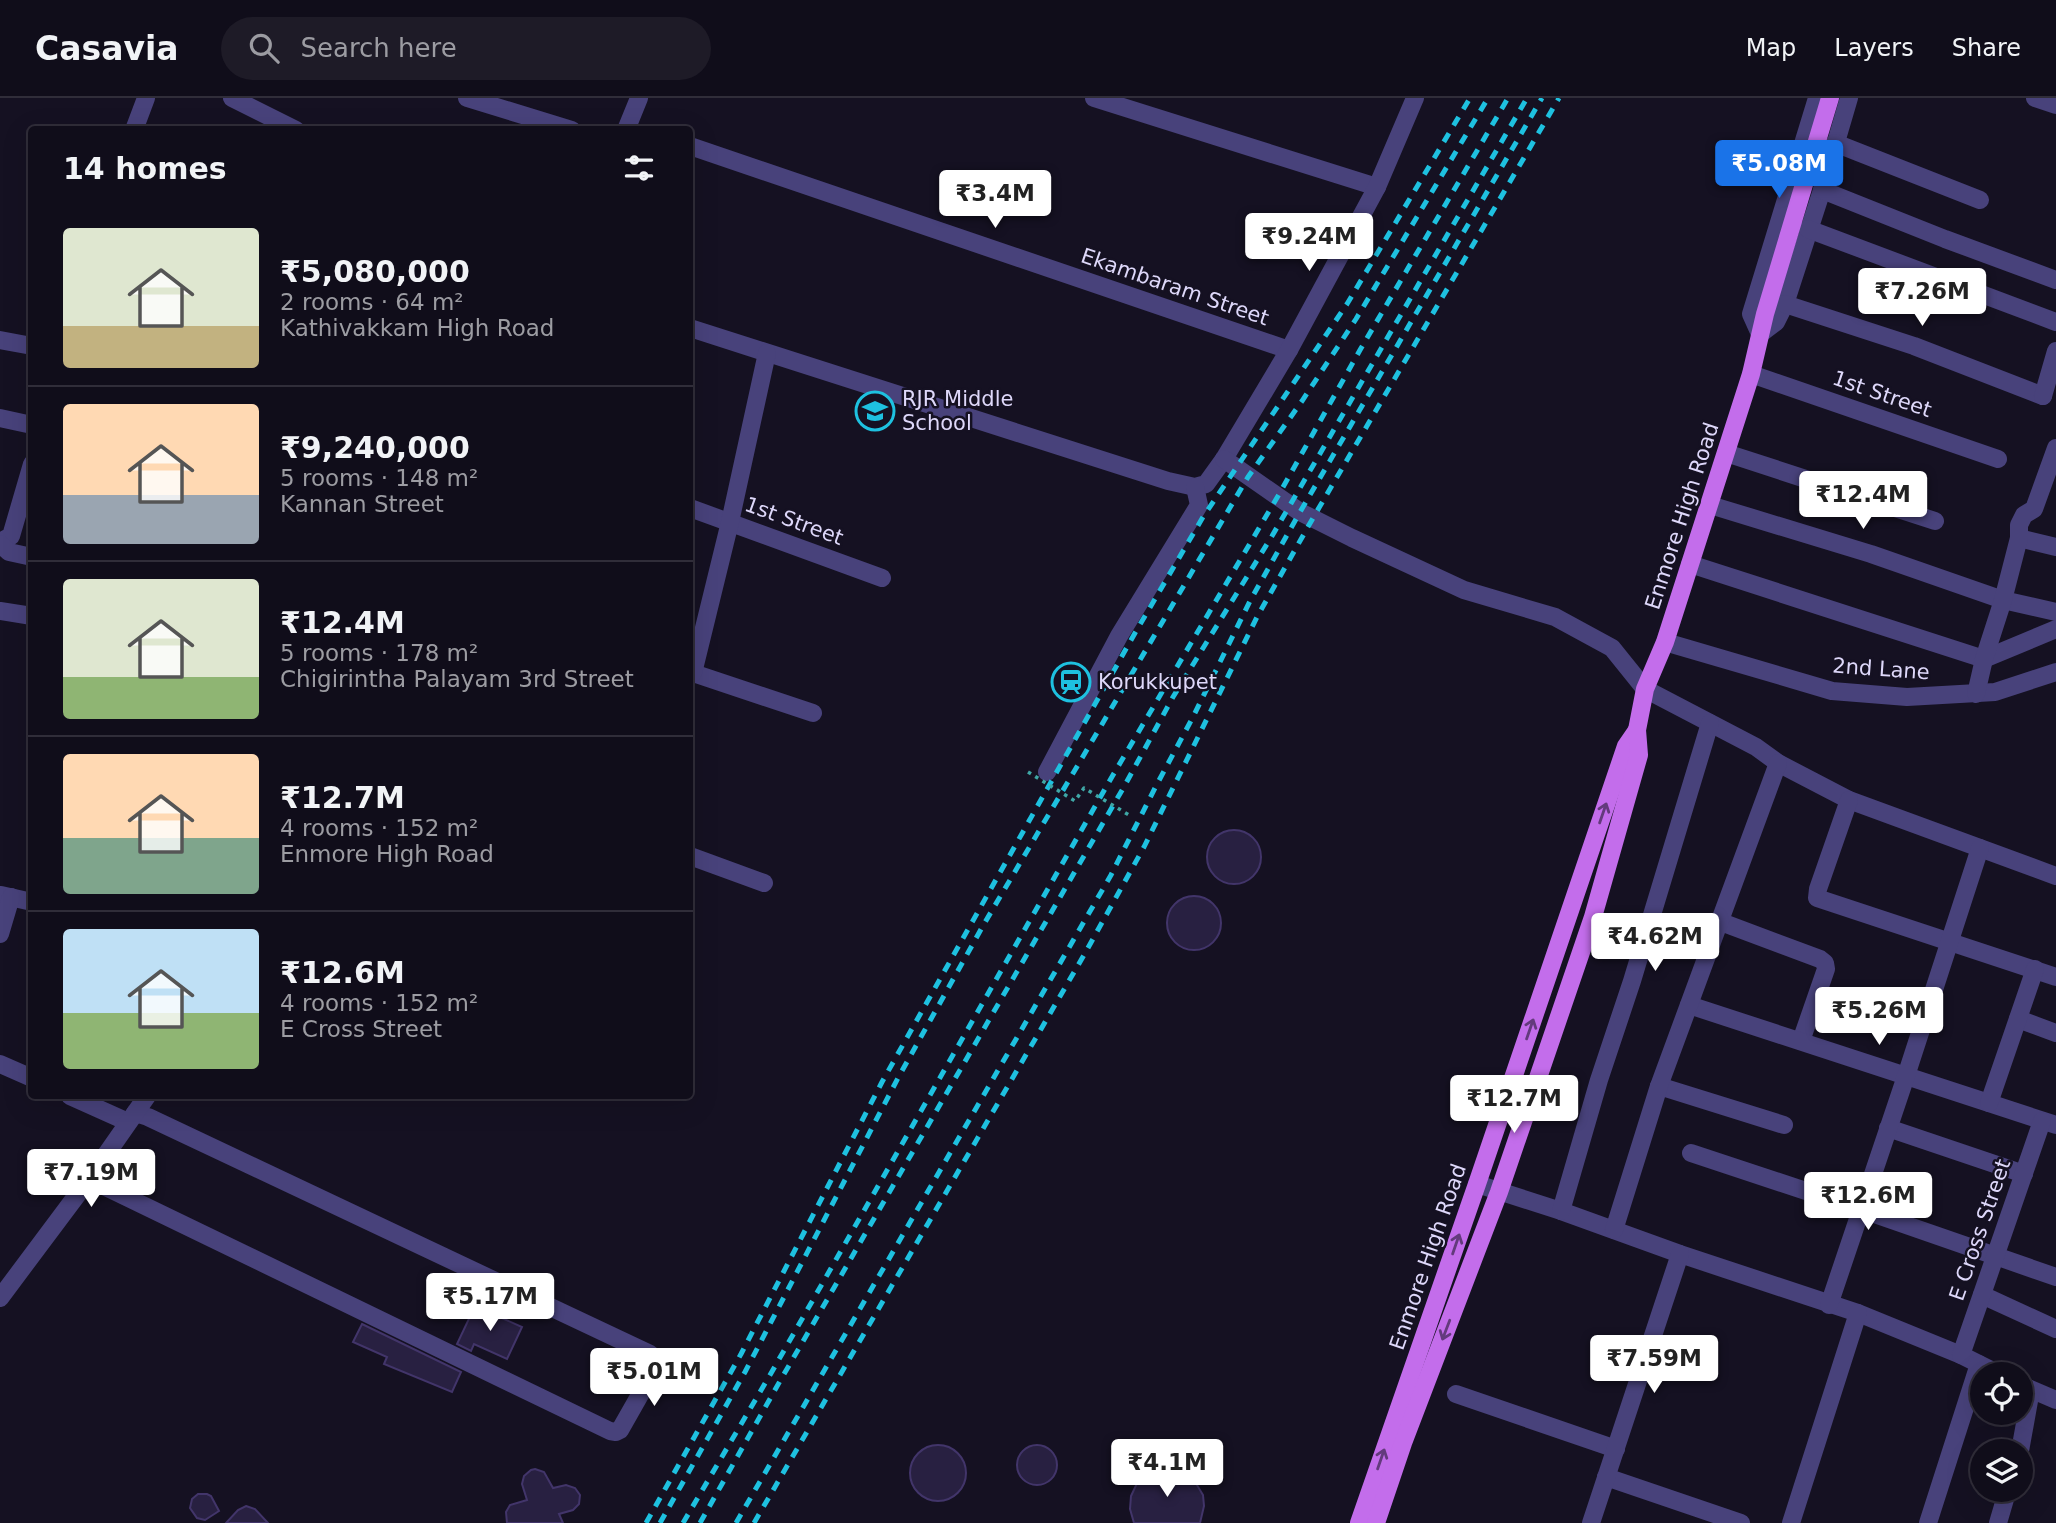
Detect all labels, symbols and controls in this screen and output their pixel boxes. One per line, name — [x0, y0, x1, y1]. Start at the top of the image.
search box — [221, 17, 711, 80]
text: Casavia — [35, 29, 179, 68]
icon: search — [245, 29, 283, 67]
text: Search here — [301, 33, 457, 63]
text: Map — [1746, 34, 1796, 62]
text: Layers — [1834, 34, 1914, 62]
text: Share — [1952, 34, 2021, 62]
pin: ₹5.08M — [1722, 140, 1836, 200]
icon: filters — [620, 149, 658, 187]
text: ₹5.08M — [1731, 150, 1827, 176]
text: 14 homes — [63, 151, 227, 186]
pin: ₹3.4M — [946, 170, 1044, 230]
text: ₹3.4M — [955, 180, 1035, 206]
pin: ₹9.24M — [1252, 214, 1366, 273]
text: ₹9.24M — [1261, 223, 1357, 249]
street label: Ekambaram Street — [1078, 244, 1272, 330]
text: ₹5,080,000 — [280, 254, 470, 289]
icon: home — [119, 256, 203, 340]
pin: ₹7.26M — [1865, 268, 1979, 328]
text: ₹7.26M — [1874, 278, 1970, 304]
text: 2 rooms · 64 m² — [280, 289, 464, 315]
text: Kathivakkam High Road — [280, 315, 554, 341]
street label: 1st Street — [1829, 366, 1935, 422]
place label: RJR Middle School — [902, 387, 1013, 435]
school or university icon: RJR Middle School — [854, 390, 896, 432]
street label: Enmore High Road — [1640, 419, 1724, 613]
text: ₹9,240,000 — [280, 430, 470, 465]
icon: home — [119, 432, 203, 516]
text: 5 rooms · 148 m² — [280, 465, 478, 491]
pin: ₹12.4M — [1806, 472, 1920, 531]
text: ₹12.4M — [1815, 481, 1911, 507]
text: Kannan Street — [280, 491, 444, 517]
street label: 1st Street — [741, 492, 847, 550]
text: ₹12.4M — [280, 605, 405, 640]
icon: home — [119, 607, 203, 691]
text: 5 rooms · 178 m² — [280, 640, 478, 666]
street label: 2nd Lane — [1832, 654, 1930, 684]
station icon: Korukkupet — [1050, 661, 1092, 703]
text: Chigirintha Palayam 3rd Street — [280, 666, 634, 692]
place label: Korukkupet — [1098, 670, 1217, 694]
text: ₹12.7M — [280, 780, 405, 815]
icon: home — [119, 782, 203, 866]
one-way arrow — [1598, 803, 1610, 825]
text: 4 rooms · 152 m² — [280, 815, 478, 841]
text: Enmore High Road — [280, 841, 494, 867]
pin: ₹4.62M — [1598, 914, 1712, 973]
text: ₹4.62M — [1607, 923, 1703, 949]
text: ₹12.6M — [280, 955, 405, 990]
icon: home — [119, 957, 203, 1041]
pin: ₹5.26M — [1822, 988, 1936, 1047]
text: 4 rooms · 152 m² — [280, 990, 478, 1016]
text: ₹5.26M — [1831, 997, 1927, 1023]
text: E Cross Street — [280, 1016, 442, 1042]
one-way arrow — [1525, 1018, 1537, 1040]
pin: ₹12.7M — [1457, 1076, 1571, 1135]
text: ₹12.7M — [1466, 1085, 1562, 1111]
pin: ₹7.19M — [34, 1150, 148, 1209]
street label: E Cross Street — [1945, 1156, 2015, 1304]
text: ₹7.19M — [43, 1159, 139, 1185]
street label: Enmore High Road — [1385, 1161, 1471, 1353]
pin: ₹12.6M — [1811, 1172, 1925, 1232]
text: ₹12.6M — [1820, 1182, 1916, 1208]
one-way arrow — [1451, 1233, 1463, 1255]
pin: ₹5.17M — [433, 1274, 547, 1333]
text: ₹5.17M — [442, 1283, 538, 1309]
one-way arrow — [1439, 1319, 1451, 1340]
pin: ₹7.59M — [1597, 1336, 1711, 1395]
text: ₹7.59M — [1606, 1345, 1702, 1371]
pin: ₹5.01M — [597, 1348, 711, 1408]
text: ₹5.01M — [606, 1358, 702, 1384]
map controls — [1970, 1362, 2033, 1502]
button: locate — [1970, 1362, 2033, 1425]
button: layers — [1970, 1439, 2033, 1502]
pin: ₹4.1M — [1118, 1440, 1216, 1499]
one-way arrow — [1376, 1448, 1388, 1470]
text: ₹4.1M — [1127, 1449, 1207, 1475]

